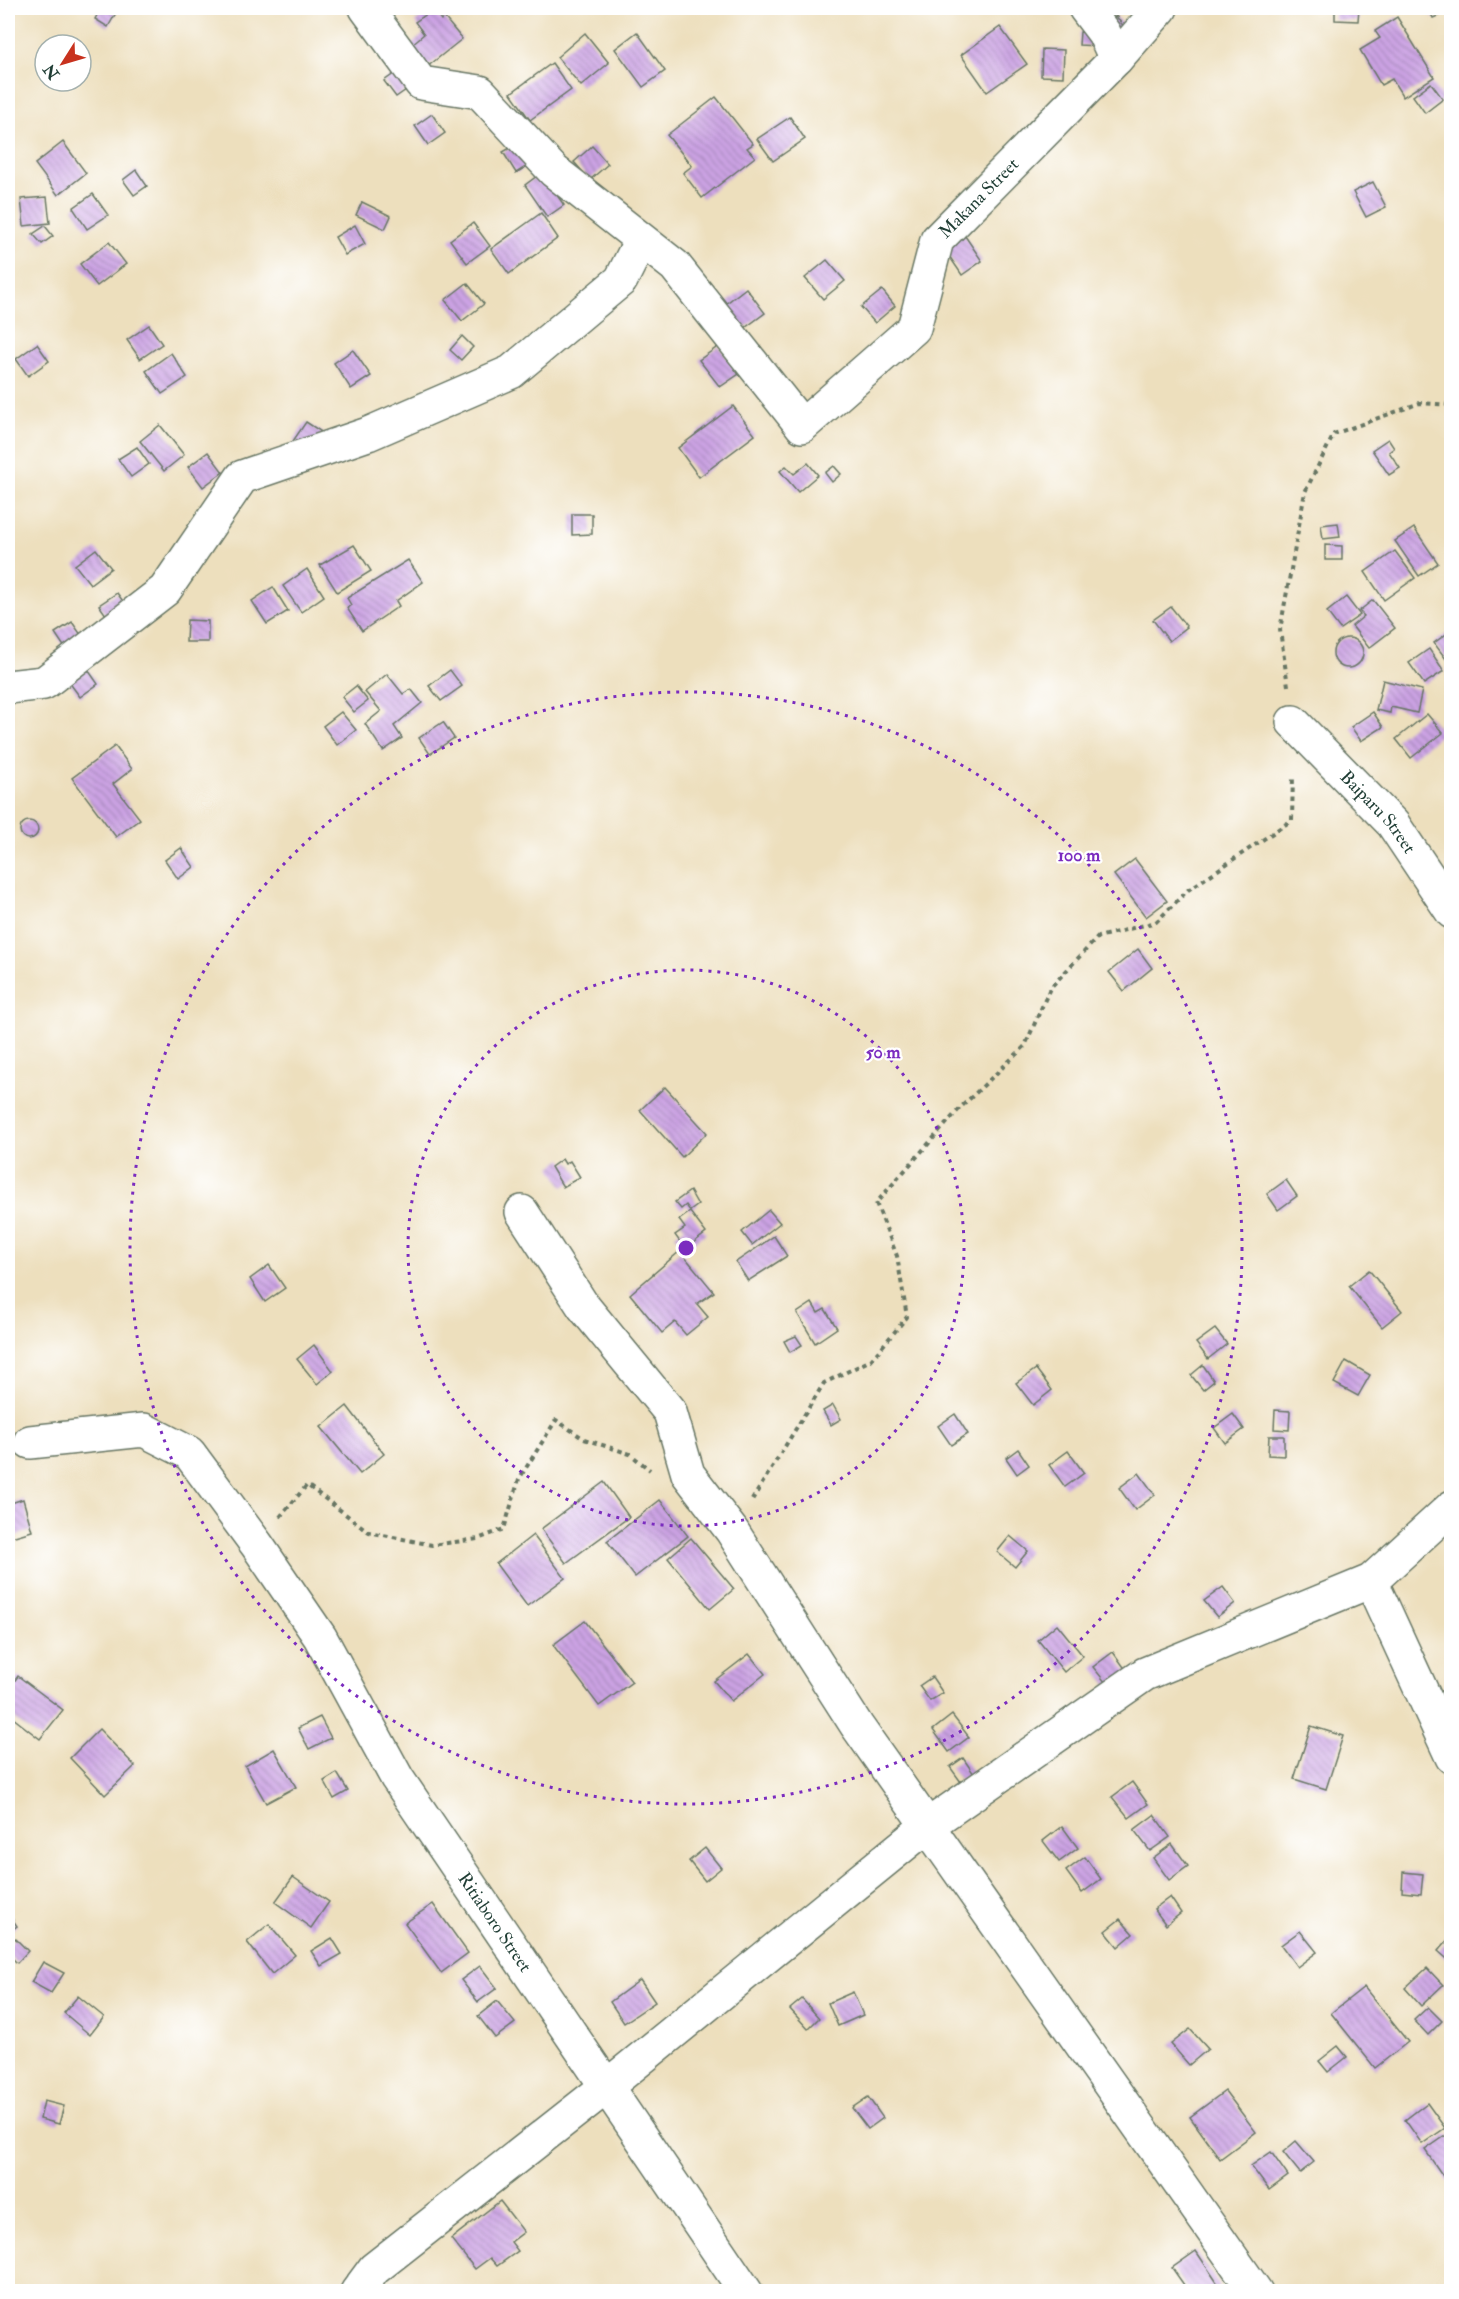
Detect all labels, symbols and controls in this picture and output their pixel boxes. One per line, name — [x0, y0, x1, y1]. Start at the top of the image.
north arrow — [33, 33, 93, 93]
text: N — [39, 59, 65, 84]
street label: Makana Street — [934, 153, 1024, 244]
street label: Baiparu Street — [1335, 766, 1421, 858]
text: 100 m — [1058, 844, 1101, 867]
text: 50 m — [866, 1041, 901, 1064]
centre of rings — [676, 1238, 696, 1258]
street label: Ritiaboro Street — [452, 1868, 537, 1977]

